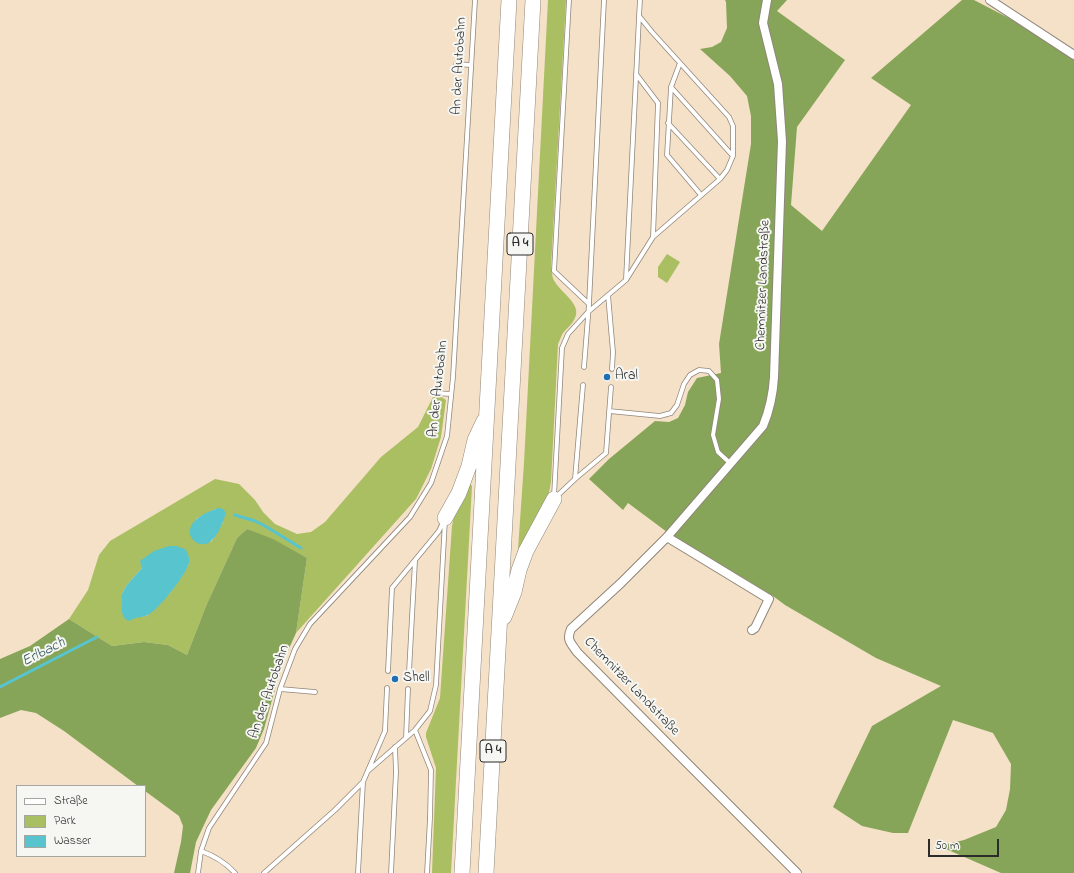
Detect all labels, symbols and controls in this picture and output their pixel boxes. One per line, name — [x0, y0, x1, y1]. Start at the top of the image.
street label: An der Autobahn — [449, 17, 471, 115]
street label: Chemnitzer Landstraße — [753, 220, 775, 350]
road number: A 4 — [507, 233, 533, 255]
street label: An der Autobahn — [426, 340, 452, 438]
place label: Aral — [615, 369, 638, 385]
marker: Aral — [602, 372, 612, 382]
street label: Chemnitzer Landstraße — [580, 634, 682, 740]
water label: Erlbach — [19, 635, 69, 671]
street label: An der Autobahn — [246, 643, 294, 741]
place label: Shell — [403, 671, 430, 687]
marker: Shell — [390, 674, 400, 684]
road number: A 4 — [480, 740, 506, 762]
legend — [16, 785, 146, 857]
text: Straße — [54, 792, 88, 810]
text: Park — [54, 812, 76, 830]
scale bar — [930, 831, 1001, 857]
text: Wasser — [54, 832, 91, 850]
text: 50 m — [935, 837, 959, 855]

